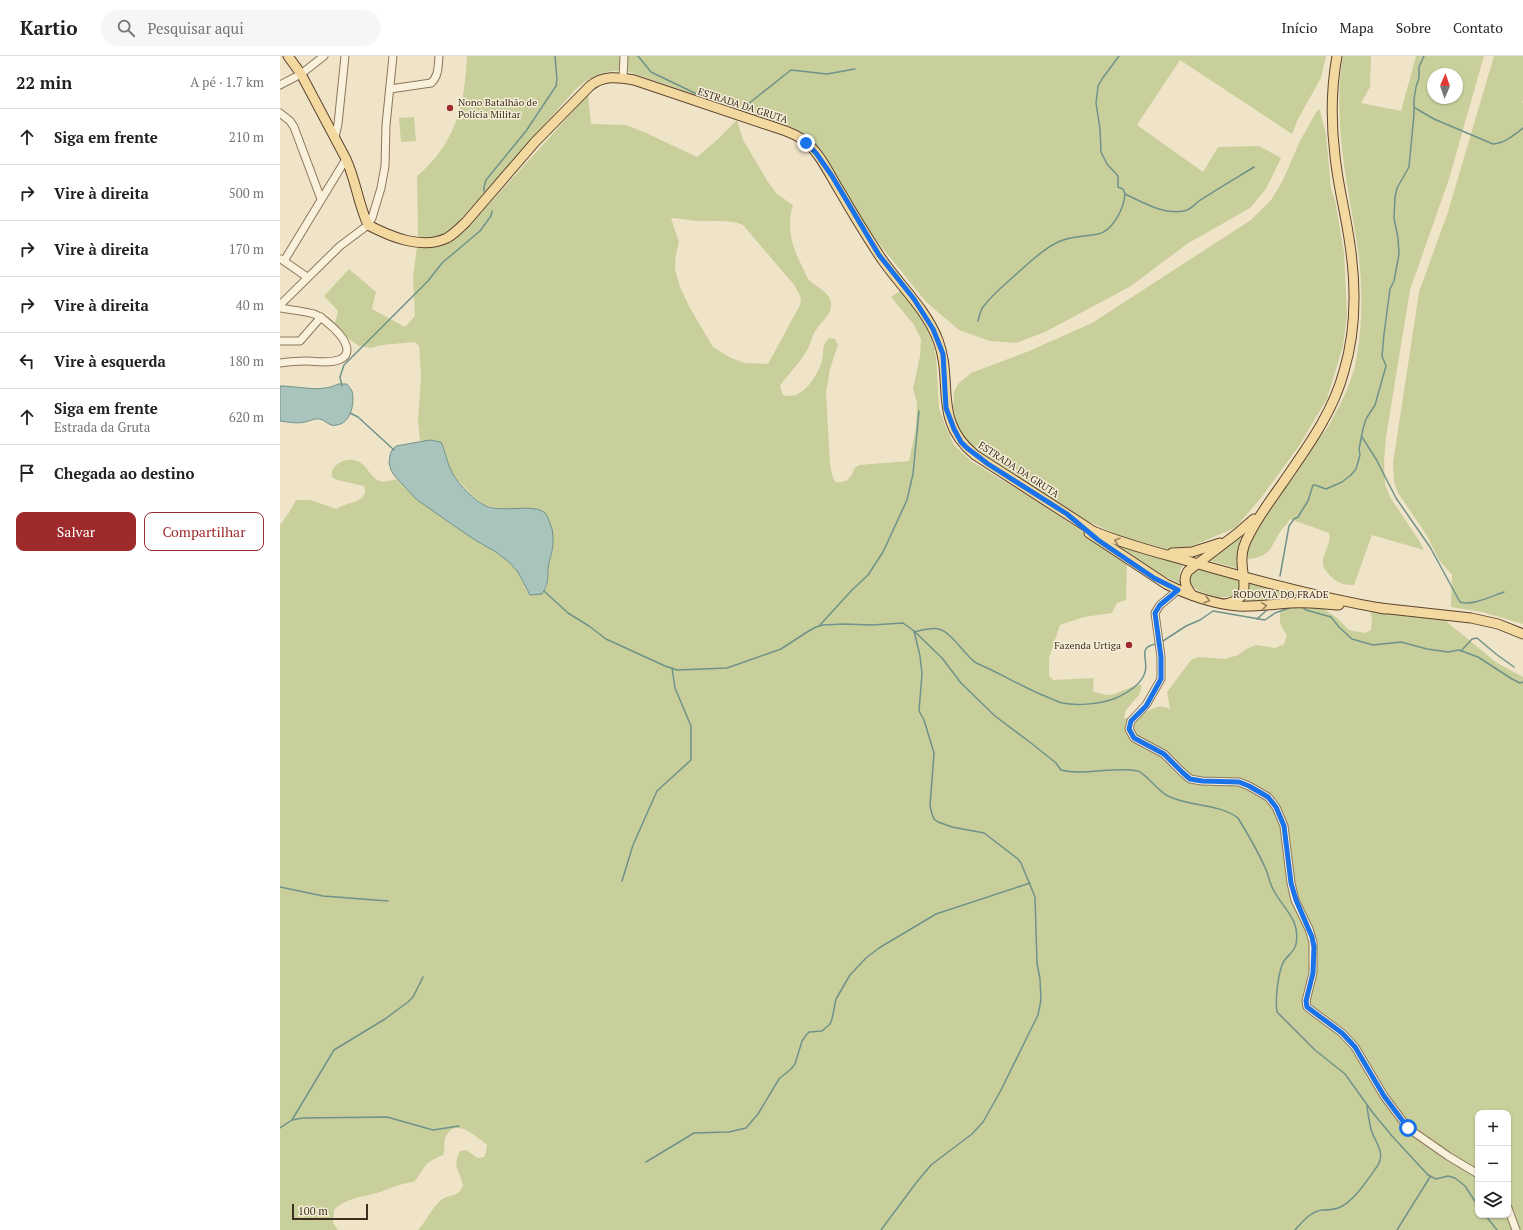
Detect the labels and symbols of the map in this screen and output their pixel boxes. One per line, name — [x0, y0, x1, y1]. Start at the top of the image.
north arrow — [1427, 68, 1463, 104]
street label: ESTRADA DA GRUTA — [696, 85, 790, 126]
place label: Nono Batalhão de Polícia Militar — [458, 96, 537, 121]
marker: Nono Batalhão de Polícia Militar — [445, 103, 455, 113]
route end — [797, 134, 815, 152]
street label: ESTRADA DA GRUTA — [976, 438, 1062, 501]
one-way arrow — [1114, 537, 1121, 546]
street label: RODOVIA DO FRADE — [1233, 588, 1329, 601]
one-way arrow — [1203, 595, 1210, 604]
one-way arrow — [1261, 601, 1267, 610]
place label: Fazenda Urtiga — [1054, 639, 1121, 652]
marker: Fazenda Urtiga — [1124, 640, 1134, 650]
route start — [1399, 1119, 1417, 1137]
scale bar — [292, 1202, 368, 1221]

